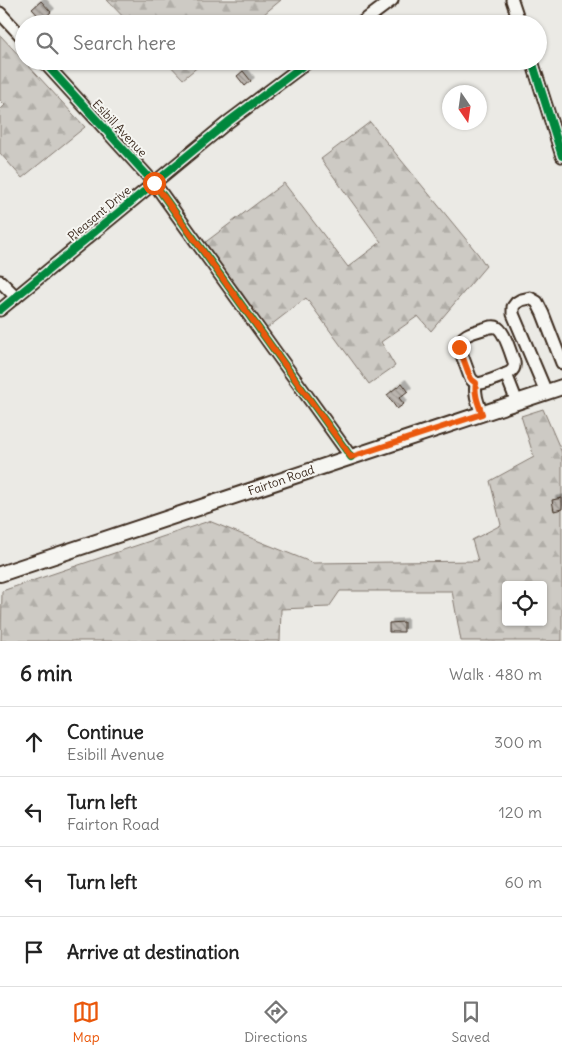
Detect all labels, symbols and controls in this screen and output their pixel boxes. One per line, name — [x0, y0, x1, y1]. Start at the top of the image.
search box — [15, 15, 547, 70]
icon: search — [33, 29, 61, 57]
text: Search here — [73, 31, 176, 55]
north arrow — [442, 85, 487, 130]
street label: Esibill Avenue — [90, 96, 150, 160]
route start — [143, 172, 166, 195]
street label: Pleasant Drive — [64, 182, 134, 244]
route end — [448, 336, 471, 359]
street label: Fairton Road — [246, 462, 316, 498]
map controls — [502, 581, 547, 626]
button: locate — [502, 581, 547, 626]
text: 6 min — [20, 660, 72, 687]
text: Walk · 480 m — [449, 664, 542, 684]
text: Continue — [67, 720, 144, 744]
icon: ahead — [20, 728, 48, 756]
text: 300 m — [494, 732, 542, 752]
text: Esibill Avenue — [67, 744, 164, 764]
text: Turn left — [67, 790, 137, 814]
icon: left — [20, 798, 48, 826]
text: 120 m — [499, 802, 542, 822]
text: Fairton Road — [67, 814, 160, 834]
icon: left — [20, 868, 48, 896]
text: Turn left — [67, 870, 137, 894]
text: 60 m — [504, 872, 542, 892]
icon: arrive — [20, 938, 48, 966]
text: Arrive at destination — [67, 940, 240, 964]
tab: Map — [72, 998, 100, 1046]
tab: Directions — [244, 998, 307, 1046]
tab: Saved — [452, 998, 490, 1046]

